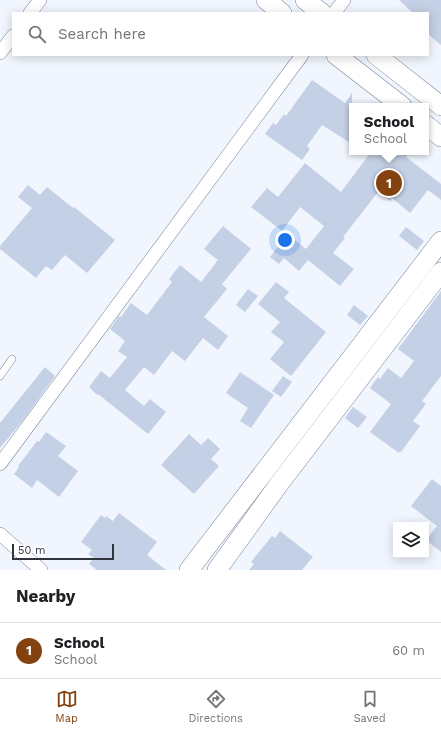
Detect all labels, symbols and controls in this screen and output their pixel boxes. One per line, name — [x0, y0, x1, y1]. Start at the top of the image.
search box — [12, 12, 429, 56]
icon: search — [26, 23, 48, 45]
text: Search here — [58, 25, 146, 43]
popup — [349, 103, 429, 155]
text: School — [364, 113, 414, 131]
text: School — [364, 131, 407, 146]
pin: 1 — [376, 168, 402, 198]
your location — [275, 230, 295, 250]
map controls — [393, 522, 429, 558]
button: layers — [393, 522, 429, 558]
scale bar — [12, 542, 114, 561]
text: 50 m — [18, 544, 45, 557]
text: Nearby — [16, 586, 75, 606]
text: School — [54, 634, 104, 652]
text: 1 — [26, 643, 32, 658]
text: 60 m — [392, 643, 425, 658]
text: School — [54, 652, 97, 667]
tab: Map — [55, 688, 78, 725]
tab: Directions — [189, 688, 243, 725]
tab: Saved — [354, 688, 386, 725]

